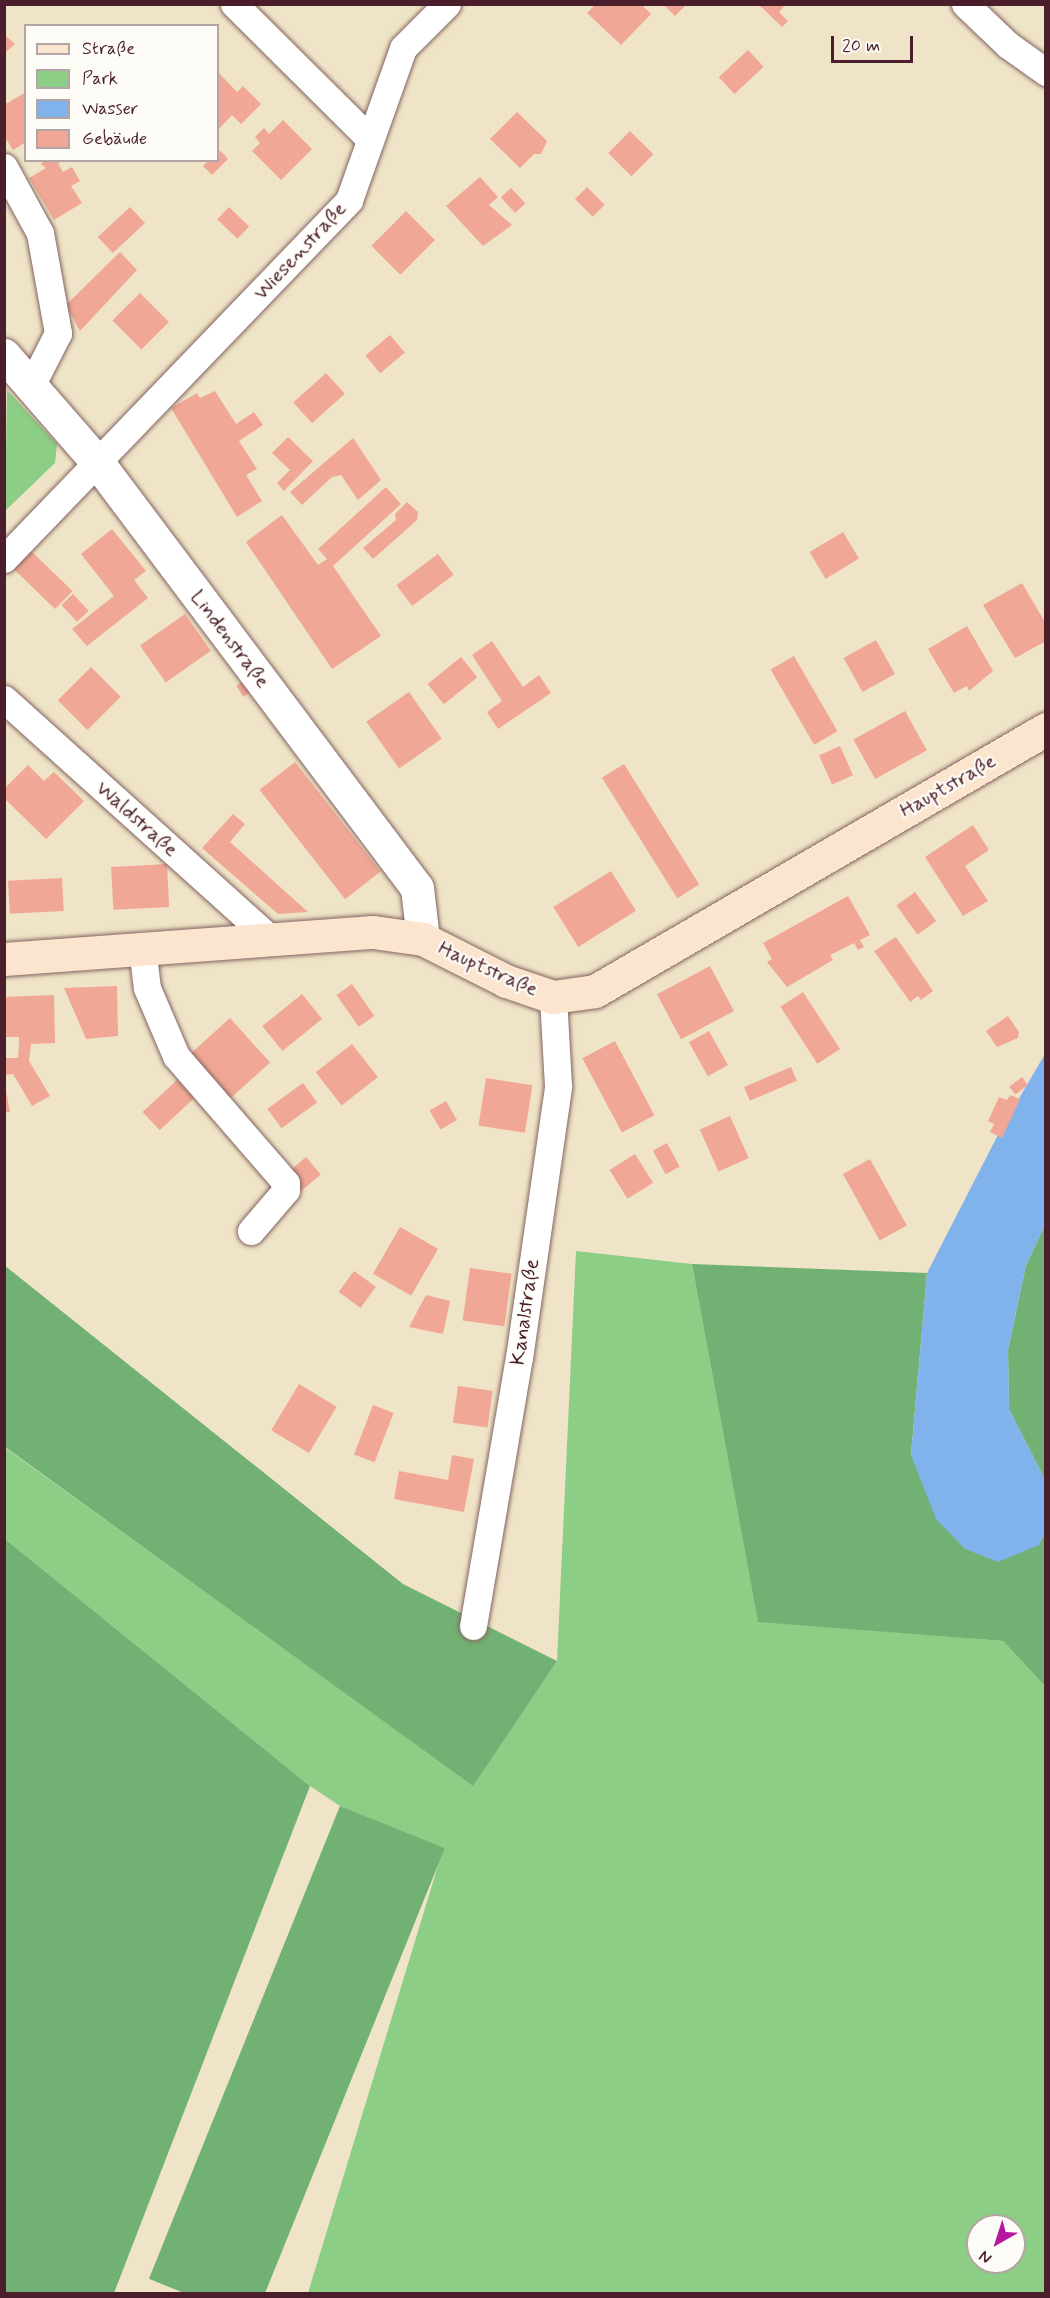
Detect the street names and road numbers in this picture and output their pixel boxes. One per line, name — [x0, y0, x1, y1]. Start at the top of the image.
street label: Wiesenstraße — [248, 197, 352, 305]
street label: Lindenstraße — [185, 585, 275, 693]
street label: Hauptstraße — [895, 748, 1001, 824]
street label: Waldstraße — [91, 776, 183, 862]
street label: Hauptstraße — [434, 936, 542, 1002]
street label: Kanalstraße — [505, 1257, 545, 1367]

